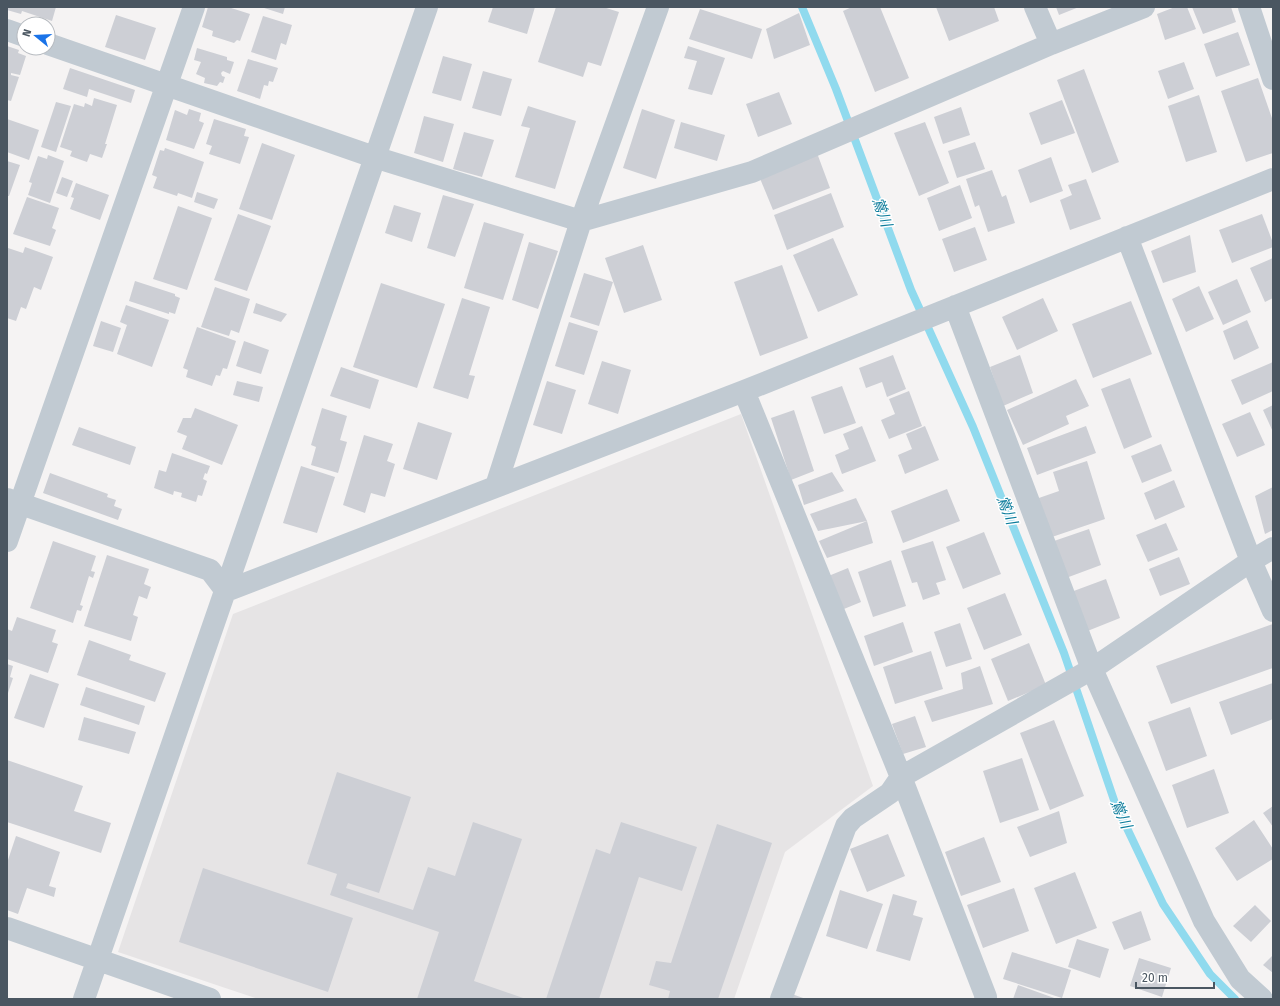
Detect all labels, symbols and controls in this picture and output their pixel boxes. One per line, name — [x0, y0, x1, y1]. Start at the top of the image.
north arrow — [16, 16, 56, 56]
text: N — [20, 28, 34, 39]
water label: 鴬川 — [868, 195, 896, 231]
water label: 鴬川 — [993, 493, 1022, 529]
water label: 鴬川 — [1107, 797, 1136, 833]
scale bar — [1136, 964, 1214, 990]
text: 20 m — [1142, 971, 1168, 985]

